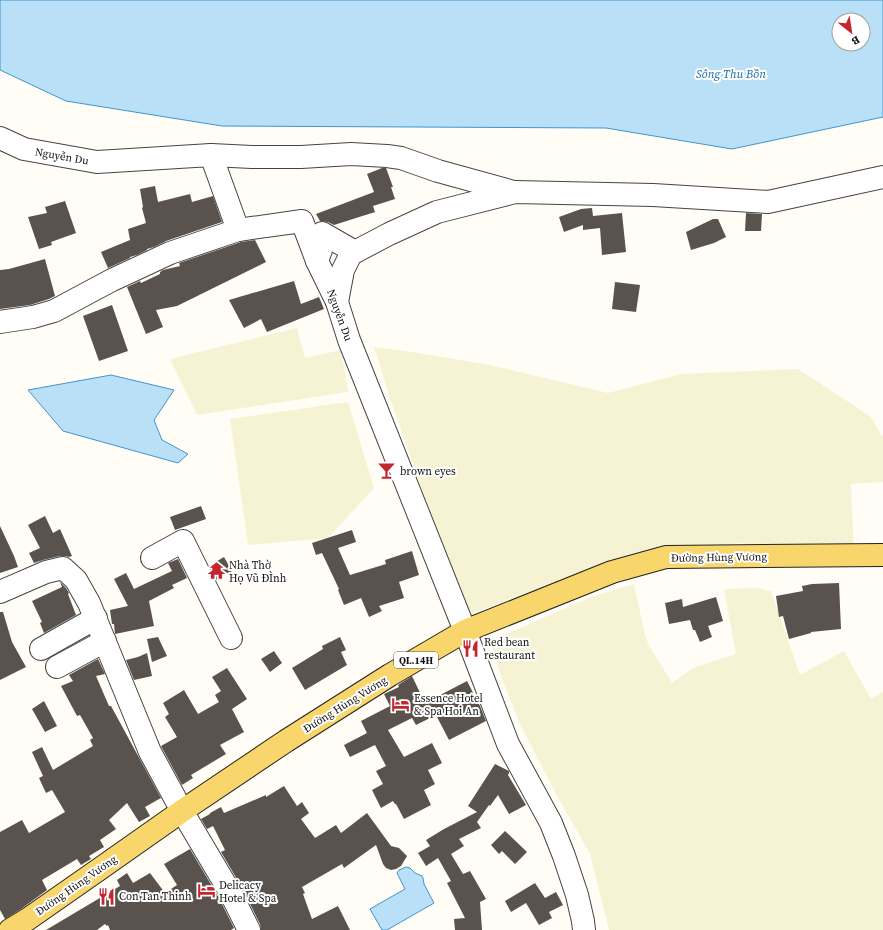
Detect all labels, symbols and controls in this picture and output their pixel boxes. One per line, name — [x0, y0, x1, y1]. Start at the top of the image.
north arrow — [831, 12, 871, 52]
text: B — [849, 32, 863, 49]
water label: Sông Thu Bồn — [696, 66, 766, 82]
street label: Nguyễn Du — [34, 144, 90, 169]
street label: Nguyễn Du — [323, 287, 356, 344]
bar icon: brown eyes — [377, 461, 397, 481]
place label: brown eyes — [400, 464, 456, 479]
street label: Đường Hùng Vương — [671, 549, 768, 566]
place label: Nhà Thờ Họ Vũ ĐÌnh — [229, 558, 287, 586]
temple icon: Nhà Thờ Họ Vũ ĐÌnh — [206, 561, 226, 581]
place label: Red bean restaurant — [484, 635, 535, 663]
restaurant icon: Red bean restaurant — [461, 638, 481, 658]
road number: QL.14H — [394, 652, 438, 668]
street label: Đường Hùng Vương — [300, 672, 390, 736]
place label: Essence Hotel & Spa Hoi An — [414, 691, 483, 719]
hotel icon: Essence Hotel & Spa Hoi An — [391, 694, 411, 714]
street label: Đường Hùng Vương — [33, 852, 120, 919]
place label: Delicacy Hotel & Spa — [219, 878, 277, 906]
hotel icon: Delicacy Hotel & Spa — [196, 881, 216, 901]
restaurant icon: Con Tan Thinh — [96, 886, 116, 906]
place label: Con Tan Thinh — [119, 889, 192, 904]

